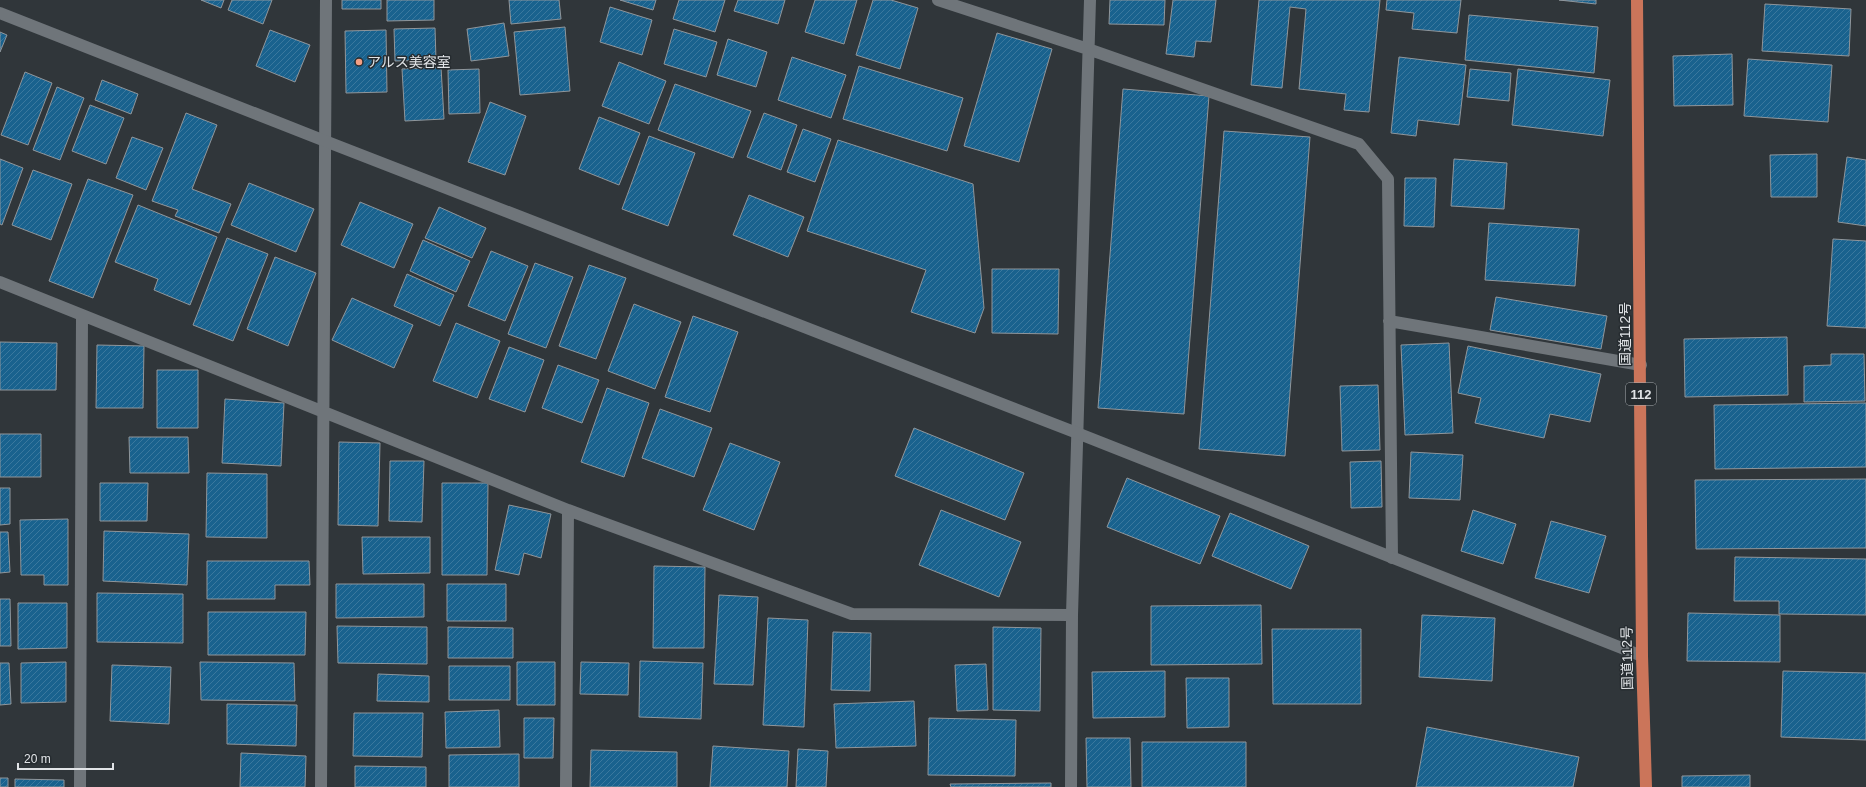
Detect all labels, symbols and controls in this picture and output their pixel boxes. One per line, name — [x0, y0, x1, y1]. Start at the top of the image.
place label: アルス美容室 — [367, 54, 451, 70]
marker: アルス美容室 — [354, 57, 364, 67]
street label: 国道112号 — [1617, 302, 1633, 366]
road number: 112 — [1626, 383, 1656, 405]
street label: 国道112号 — [1618, 626, 1636, 690]
scale bar — [18, 745, 113, 771]
text: 20 m — [24, 752, 51, 766]

